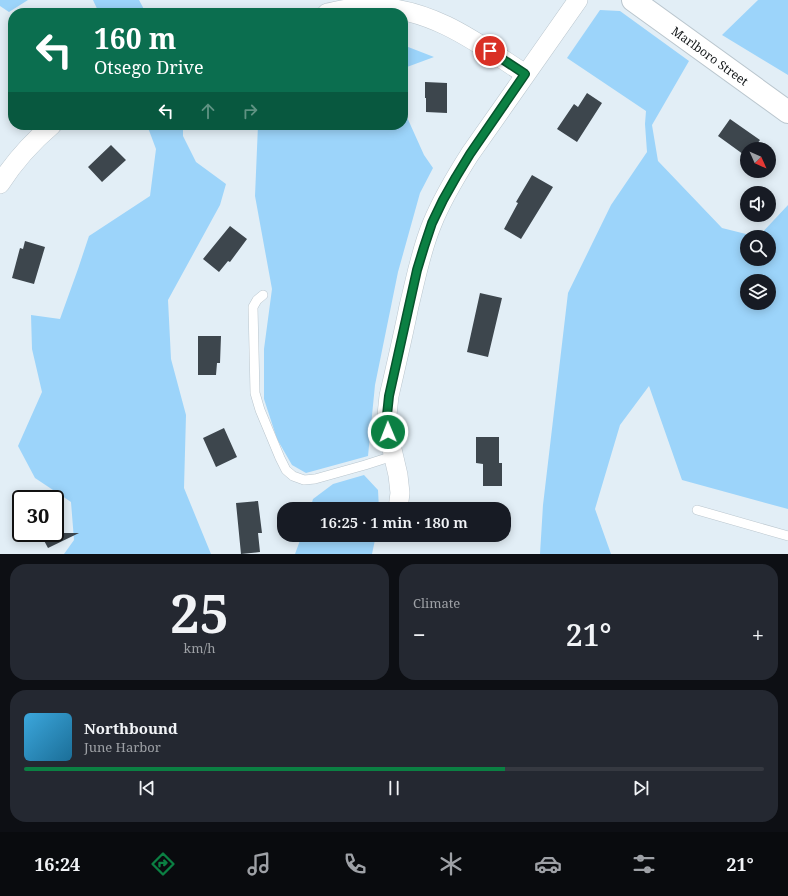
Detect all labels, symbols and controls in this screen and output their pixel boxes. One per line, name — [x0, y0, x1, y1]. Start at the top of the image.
text: 160 m — [94, 19, 176, 57]
street label: Marlboro Street — [668, 22, 752, 90]
icon: left — [28, 24, 80, 76]
pin — [473, 34, 507, 68]
icon: arrive — [479, 40, 501, 62]
text: Otsego Drive — [94, 55, 204, 79]
icon: left — [155, 100, 177, 122]
icon: ahead — [197, 100, 219, 122]
icon: right — [239, 100, 261, 122]
north arrow — [740, 142, 776, 178]
map controls — [740, 142, 776, 310]
button: sound — [740, 186, 776, 222]
button: search — [740, 230, 776, 266]
button: layers — [740, 274, 776, 310]
position arrow — [367, 411, 409, 453]
speed limit sign: 30 — [12, 490, 64, 542]
text: 16:25 · 1 min · 180 m — [320, 512, 468, 532]
text: 25 — [170, 577, 229, 648]
text: Climate — [413, 594, 460, 612]
text: 21° — [566, 614, 612, 655]
text: − — [413, 619, 426, 649]
text: + — [752, 619, 764, 649]
text: km/h — [184, 639, 215, 657]
text: Northbound — [84, 718, 178, 738]
text: June Harbor — [84, 738, 161, 756]
icon: previous — [136, 777, 158, 799]
icon: pause — [383, 777, 405, 799]
icon: next — [630, 777, 652, 799]
icon: directions — [149, 850, 177, 878]
icon: music — [245, 850, 273, 878]
icon: phone — [341, 850, 369, 878]
icon: climate — [437, 850, 465, 878]
icon: car — [534, 850, 562, 878]
icon: filters — [630, 850, 658, 878]
text: 16:24 — [34, 852, 80, 876]
text: 21° — [726, 852, 754, 876]

